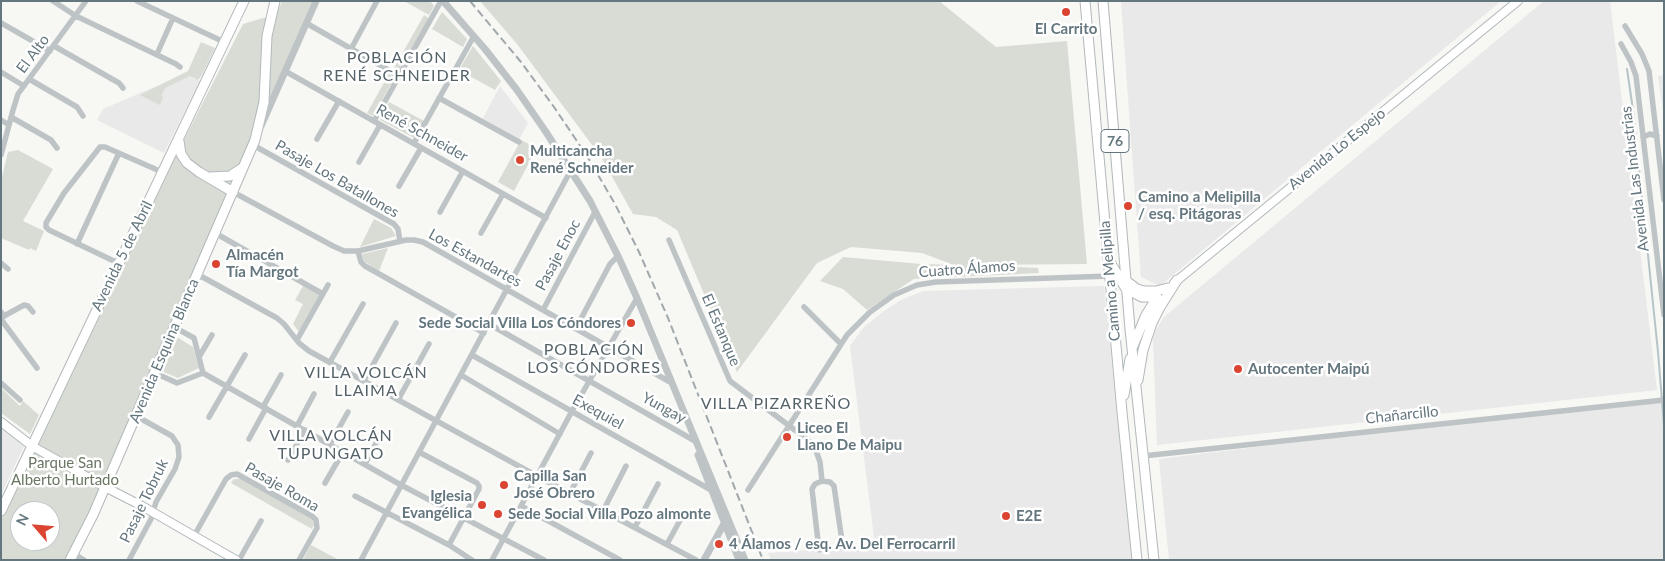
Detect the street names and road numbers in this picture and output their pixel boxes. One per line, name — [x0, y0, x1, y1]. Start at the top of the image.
street label: El Alto — [13, 31, 53, 77]
street label: René Schneider — [373, 100, 471, 166]
street label: Avenida Lo Espejo — [1285, 104, 1389, 194]
street label: Avenida Las Industrias — [1617, 105, 1653, 253]
road number: 76 — [1101, 130, 1129, 152]
street label: Pasaje Los Batallones — [272, 136, 402, 222]
street label: Avenida 5 de Abril — [88, 198, 156, 314]
street label: Pasaje Enoc — [532, 216, 584, 294]
street label: Camino a Melipilla — [1096, 220, 1124, 342]
street label: Los Estandartes — [425, 225, 525, 291]
street label: Cuatro Álamos — [918, 257, 1016, 281]
street label: Avenida Esquina Blanca — [125, 276, 203, 426]
street label: El Estanque — [698, 291, 744, 369]
street label: Yungay — [639, 389, 689, 427]
street label: Exequiel — [569, 391, 627, 433]
street label: Chañarcillo — [1365, 402, 1439, 428]
street label: Pasaje Tobruk — [116, 456, 172, 546]
street label: Pasaje Roma — [242, 459, 322, 515]

